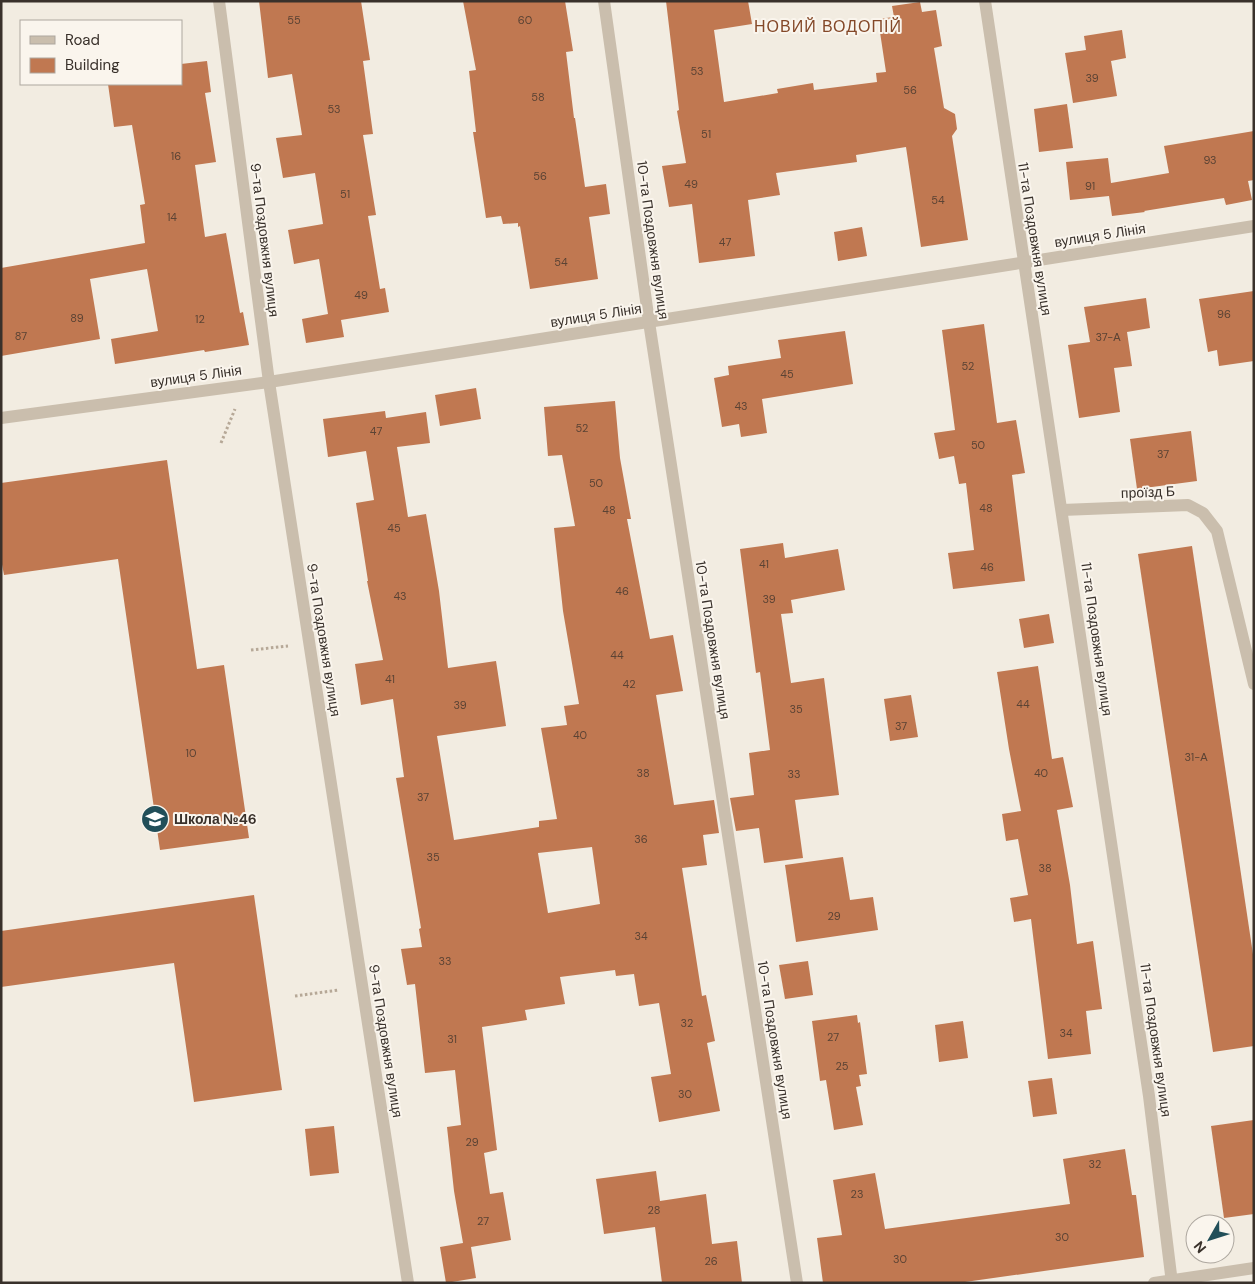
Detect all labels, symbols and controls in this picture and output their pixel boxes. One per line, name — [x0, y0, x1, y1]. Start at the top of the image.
house number: 55 — [287, 13, 301, 27]
house number: 60 — [518, 13, 532, 27]
district label: НОВИЙ ВОДОПІЙ — [754, 16, 902, 37]
legend — [20, 20, 182, 85]
text: Road — [65, 30, 100, 50]
text: Building — [65, 55, 120, 75]
house number: 53 — [690, 64, 704, 78]
house number: 39 — [1085, 71, 1099, 85]
house number: 56 — [903, 83, 917, 97]
house number: 58 — [531, 90, 545, 104]
house number: 53 — [327, 102, 341, 116]
house number: 51 — [701, 127, 711, 141]
house number: 16 — [171, 149, 181, 163]
house number: 93 — [1203, 153, 1217, 167]
street label: 10-та Поздовжня вулиця — [633, 159, 673, 321]
street label: 11-та Поздовжня вулиця — [1014, 161, 1056, 317]
street label: 9-та Поздовжня вулиця — [247, 162, 283, 318]
house number: 56 — [533, 169, 547, 183]
house number: 49 — [684, 177, 698, 191]
house number: 91 — [1085, 179, 1095, 193]
house number: 51 — [340, 187, 350, 201]
house number: 54 — [931, 193, 945, 207]
house number: 14 — [167, 210, 177, 224]
street label: вулиця 5 Лінія — [1053, 219, 1147, 251]
house number: 47 — [719, 235, 731, 249]
house number: 54 — [554, 255, 568, 269]
house number: 49 — [354, 288, 368, 302]
street label: вулиця 5 Лінія — [549, 299, 643, 331]
house number: 96 — [1217, 307, 1231, 321]
house number: 89 — [70, 311, 84, 325]
house number: 12 — [195, 312, 205, 326]
house number: 87 — [15, 329, 27, 343]
house number: 37-А — [1095, 330, 1121, 344]
house number: 52 — [962, 359, 974, 373]
street label: вулиця 5 Лінія — [149, 361, 243, 391]
house number: 45 — [780, 367, 794, 381]
house number: 43 — [734, 399, 748, 413]
house number: 52 — [576, 421, 588, 435]
house number: 47 — [370, 424, 382, 438]
house number: 50 — [971, 438, 985, 452]
house number: 37 — [1157, 447, 1169, 461]
house number: 50 — [589, 476, 603, 490]
street label: проїзд Б — [1121, 482, 1175, 502]
house number: 48 — [979, 501, 993, 515]
house number: 48 — [602, 503, 616, 517]
house number: 45 — [387, 521, 401, 535]
house number: 41 — [759, 557, 769, 571]
street label: 10-та Поздовжня вулиця — [692, 560, 734, 720]
house number: 46 — [980, 560, 994, 574]
street label: 11-та Поздовжня вулиця — [1077, 561, 1117, 717]
street label: 9-та Поздовжня вулиця — [303, 562, 345, 718]
house number: 46 — [615, 584, 629, 598]
house number: 43 — [393, 589, 407, 603]
house number: 39 — [762, 592, 776, 606]
house number: 44 — [610, 648, 624, 662]
house number: 41 — [385, 672, 395, 686]
house number: 42 — [622, 677, 636, 691]
house number: 44 — [1016, 697, 1030, 711]
house number: 39 — [453, 698, 467, 712]
house number: 35 — [789, 702, 803, 716]
house number: 37 — [895, 719, 907, 733]
house number: 40 — [573, 728, 587, 742]
house number: 10 — [186, 746, 196, 760]
house number: 31-А — [1184, 750, 1208, 764]
house number: 38 — [636, 766, 650, 780]
house number: 40 — [1034, 766, 1048, 780]
house number: 33 — [787, 767, 801, 781]
house number: 37 — [417, 790, 429, 804]
school or university icon: Школа №46 — [140, 804, 170, 834]
place label: Школа №46 — [174, 810, 257, 828]
house number: 36 — [634, 832, 648, 846]
house number: 35 — [426, 850, 440, 864]
house number: 38 — [1038, 861, 1052, 875]
house number: 29 — [827, 909, 841, 923]
house number: 34 — [634, 929, 648, 943]
house number: 33 — [438, 954, 452, 968]
street label: 10-та Поздовжня вулиця — [754, 960, 796, 1120]
street label: 11-та Поздовжня вулиця — [1136, 962, 1176, 1118]
street label: 9-та Поздовжня вулиця — [365, 963, 407, 1119]
house number: 32 — [681, 1016, 693, 1030]
house number: 34 — [1059, 1026, 1073, 1040]
house number: 27 — [827, 1030, 839, 1044]
house number: 31 — [447, 1032, 457, 1046]
house number: 25 — [835, 1059, 849, 1073]
house number: 30 — [678, 1087, 692, 1101]
house number: 29 — [465, 1135, 479, 1149]
house number: 32 — [1089, 1157, 1101, 1171]
house number: 23 — [851, 1187, 863, 1201]
house number: 28 — [648, 1203, 660, 1217]
house number: 27 — [477, 1214, 489, 1228]
north arrow — [1185, 1214, 1235, 1264]
house number: 30 — [1055, 1230, 1069, 1244]
text: N — [1190, 1238, 1210, 1257]
house number: 30 — [893, 1252, 907, 1266]
house number: 26 — [704, 1254, 718, 1268]

